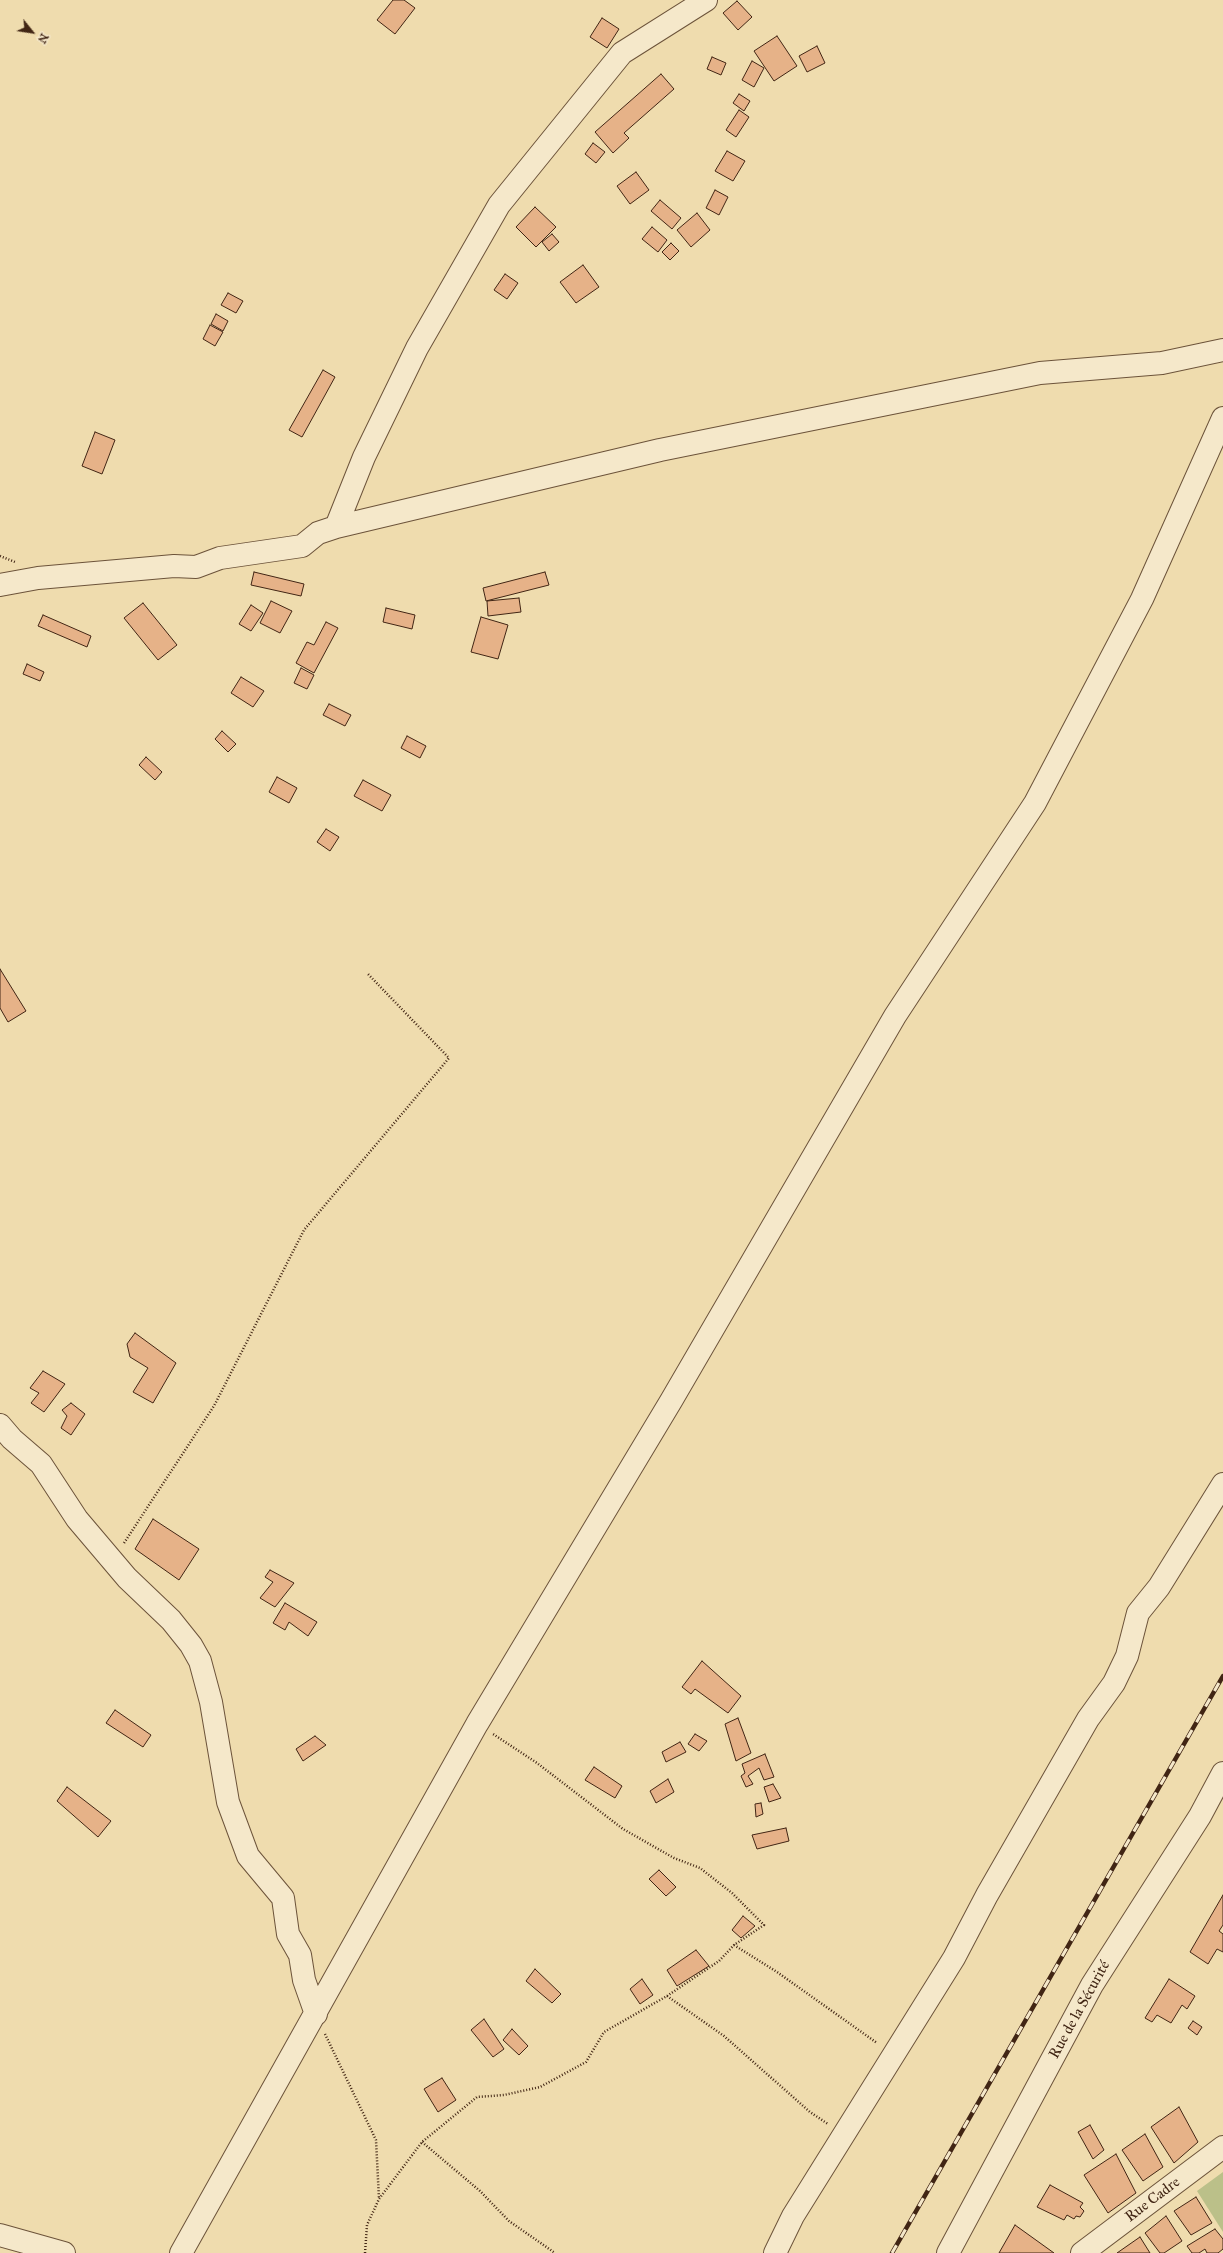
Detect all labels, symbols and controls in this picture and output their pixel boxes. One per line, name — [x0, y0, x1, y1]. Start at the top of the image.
north arrow — [12, 12, 52, 52]
text: N — [35, 31, 51, 46]
street label: Rue de la Sécurité — [1046, 1958, 1114, 2062]
street label: Rue Cadre — [1122, 2174, 1184, 2226]

